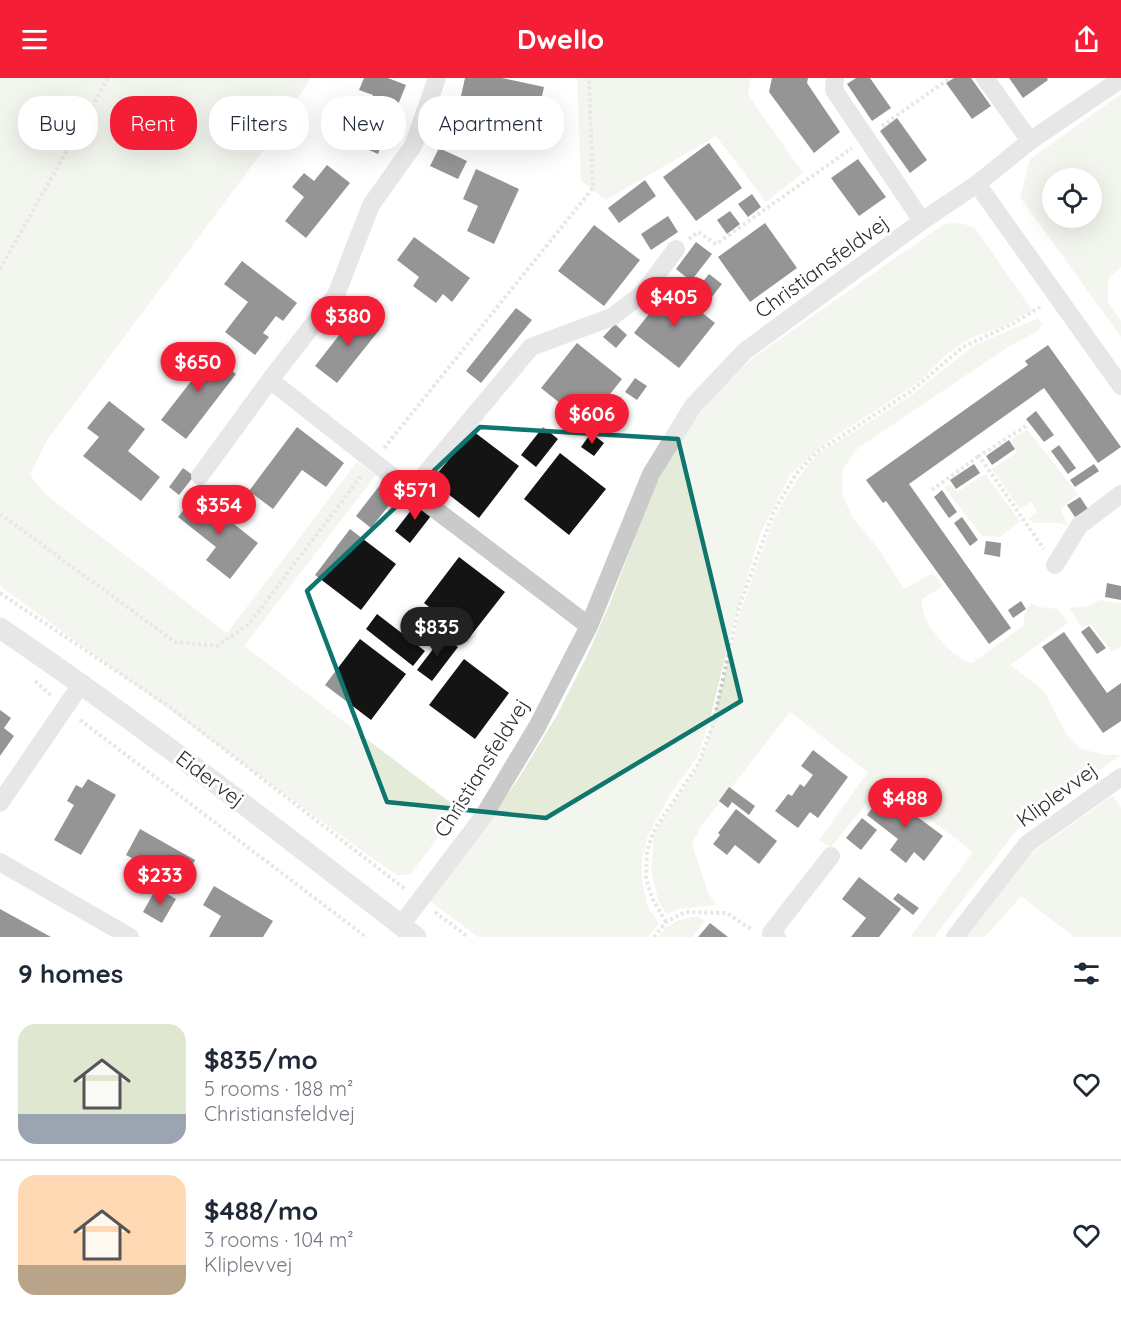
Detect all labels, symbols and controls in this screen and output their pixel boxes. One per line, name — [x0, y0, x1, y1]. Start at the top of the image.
text: Dwello — [517, 22, 604, 56]
icon: menu — [18, 23, 51, 56]
icon: share — [1070, 23, 1103, 56]
chip: Buy — [18, 96, 98, 150]
chip: Rent — [110, 96, 197, 150]
chip: Filters — [209, 96, 309, 150]
chip: New — [321, 96, 406, 150]
chip: Apartment — [418, 96, 564, 150]
map controls — [1042, 168, 1102, 228]
button: locate — [1042, 168, 1102, 228]
street label: Christiansfeldvej — [749, 209, 893, 323]
pin: $405 — [638, 277, 710, 328]
text: $405 — [650, 284, 698, 309]
pin: $380 — [312, 296, 384, 347]
text: $380 — [325, 303, 371, 328]
pin: $650 — [162, 342, 234, 393]
text: $650 — [175, 349, 221, 374]
pin: $606 — [556, 394, 628, 445]
text: $606 — [569, 401, 615, 426]
pin: $571 — [379, 470, 451, 521]
text: $571 — [393, 477, 437, 502]
pin: $354 — [183, 485, 255, 536]
text: $354 — [196, 492, 242, 517]
pin: $835 — [401, 607, 473, 658]
text: $835 — [414, 614, 460, 639]
street label: Christiansfeldvej — [428, 693, 534, 842]
street label: Eidervej — [171, 744, 250, 812]
street label: Kliplevvej — [1011, 756, 1102, 832]
pin: $488 — [869, 778, 941, 829]
text: $488 — [882, 785, 928, 810]
pin: $233 — [124, 855, 196, 906]
text: $233 — [138, 862, 182, 887]
text: 9 homes — [18, 957, 123, 990]
icon: filters — [1070, 957, 1103, 990]
text: $835/mo — [204, 1043, 318, 1076]
icon: home — [66, 1048, 138, 1120]
icon: heart — [1070, 1068, 1103, 1101]
text: 5 rooms · 188 m² — [204, 1076, 353, 1101]
text: Christiansfeldvej — [204, 1101, 355, 1126]
text: $488/mo — [204, 1194, 318, 1227]
icon: home — [66, 1199, 138, 1271]
icon: heart — [1070, 1219, 1103, 1252]
text: 3 rooms · 104 m² — [204, 1227, 354, 1252]
text: Kliplevvej — [204, 1252, 293, 1277]

